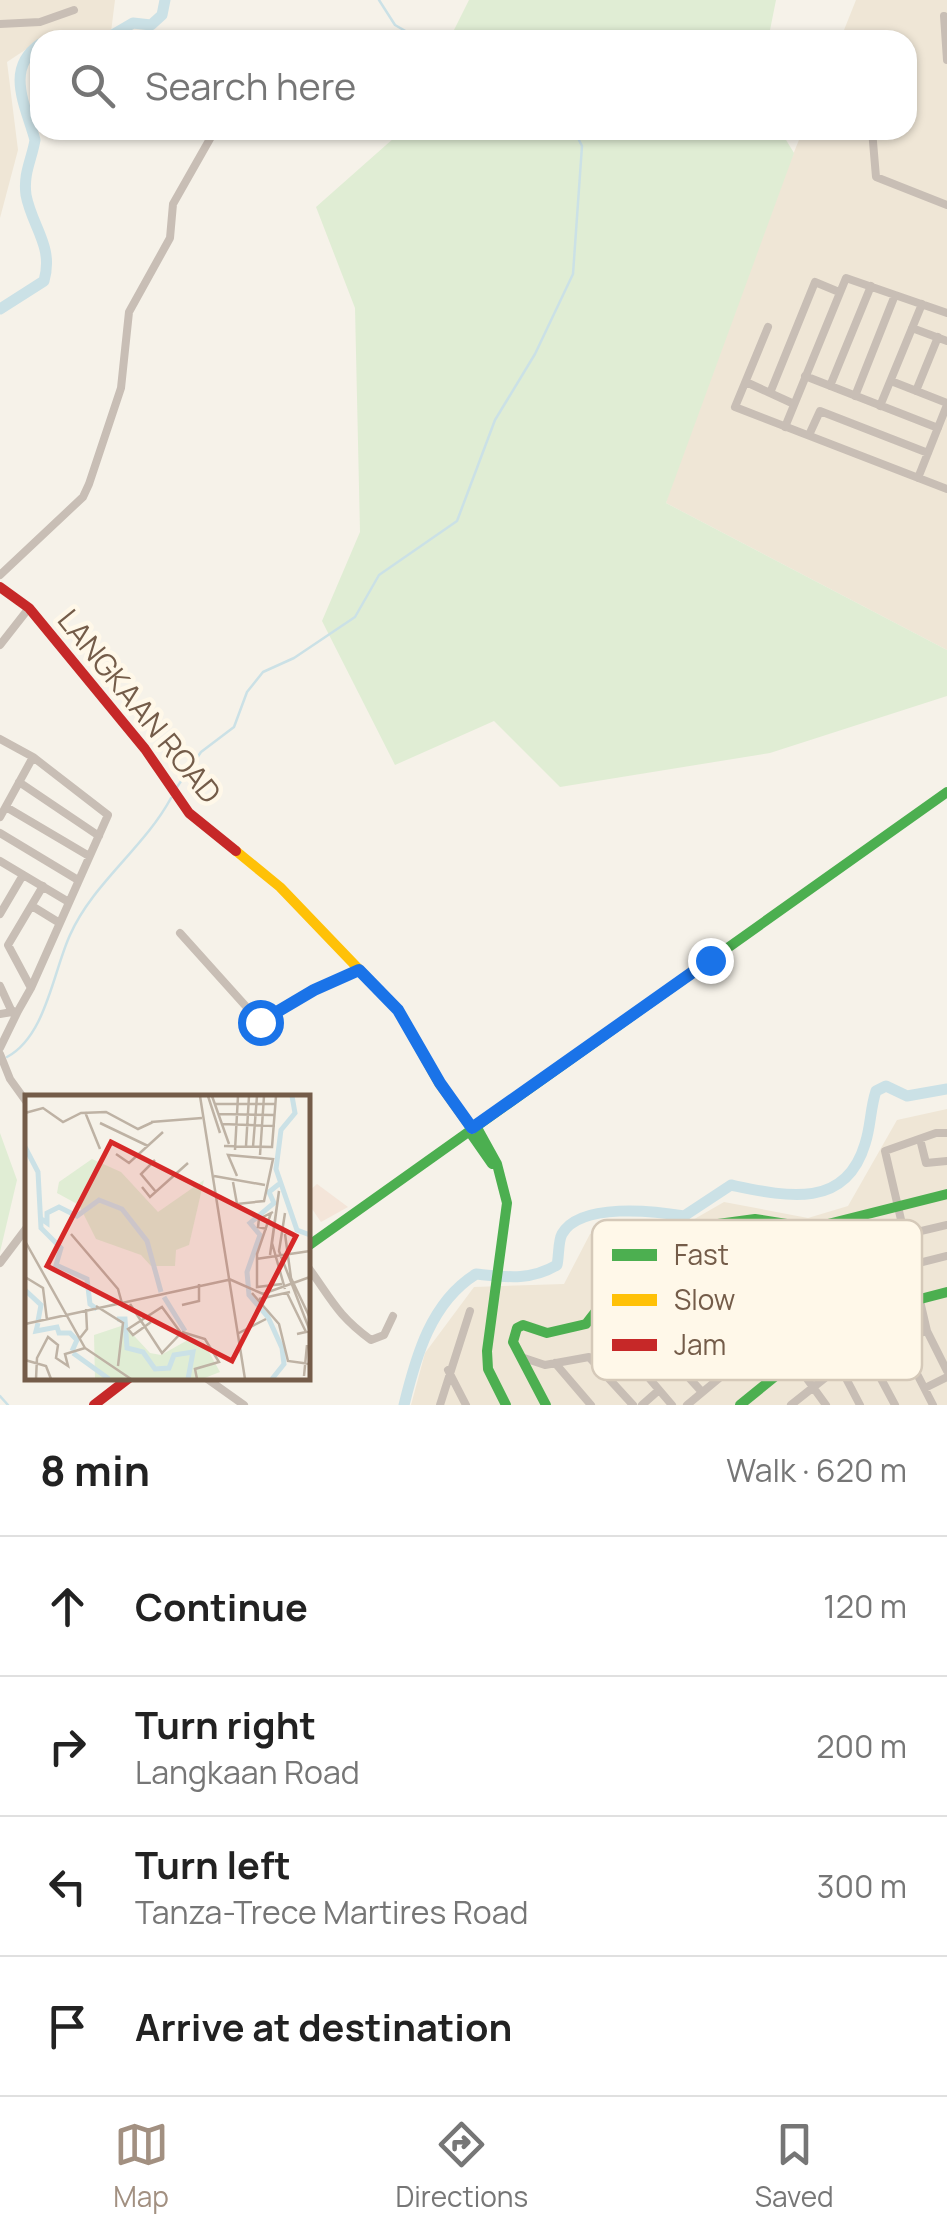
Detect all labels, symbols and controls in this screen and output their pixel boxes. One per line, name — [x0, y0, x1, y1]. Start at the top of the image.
search box — [30, 30, 917, 140]
icon: search — [65, 58, 120, 113]
text: Search here — [145, 59, 356, 111]
street label: LANGKAAN ROAD — [49, 600, 231, 812]
route end — [688, 938, 734, 984]
route start — [238, 1000, 284, 1046]
inset map — [25, 1095, 310, 1380]
legend — [592, 1220, 922, 1380]
text: Fast — [674, 1235, 729, 1273]
text: Slow — [674, 1280, 735, 1318]
text: Jam — [674, 1325, 726, 1363]
text: 8 min — [40, 1441, 150, 1499]
text: Walk · 620 m — [726, 1448, 907, 1492]
icon: ahead — [40, 1579, 95, 1634]
text: Continue — [135, 1580, 308, 1632]
text: 120 m — [823, 1584, 907, 1628]
text: Turn right — [135, 1698, 316, 1750]
icon: right — [40, 1719, 95, 1774]
text: 200 m — [816, 1724, 907, 1768]
text: Langkaan Road — [135, 1750, 360, 1794]
text: Turn left — [135, 1838, 291, 1890]
icon: left — [40, 1859, 95, 1914]
text: 300 m — [817, 1864, 907, 1908]
text: Tanza-Trece Martires Road — [135, 1890, 528, 1934]
icon: arrive — [40, 1999, 95, 2054]
text: Arrive at destination — [135, 2000, 512, 2052]
tab: Map — [113, 2117, 169, 2215]
tab: Directions — [396, 2117, 528, 2215]
tab: Saved — [755, 2117, 834, 2215]

